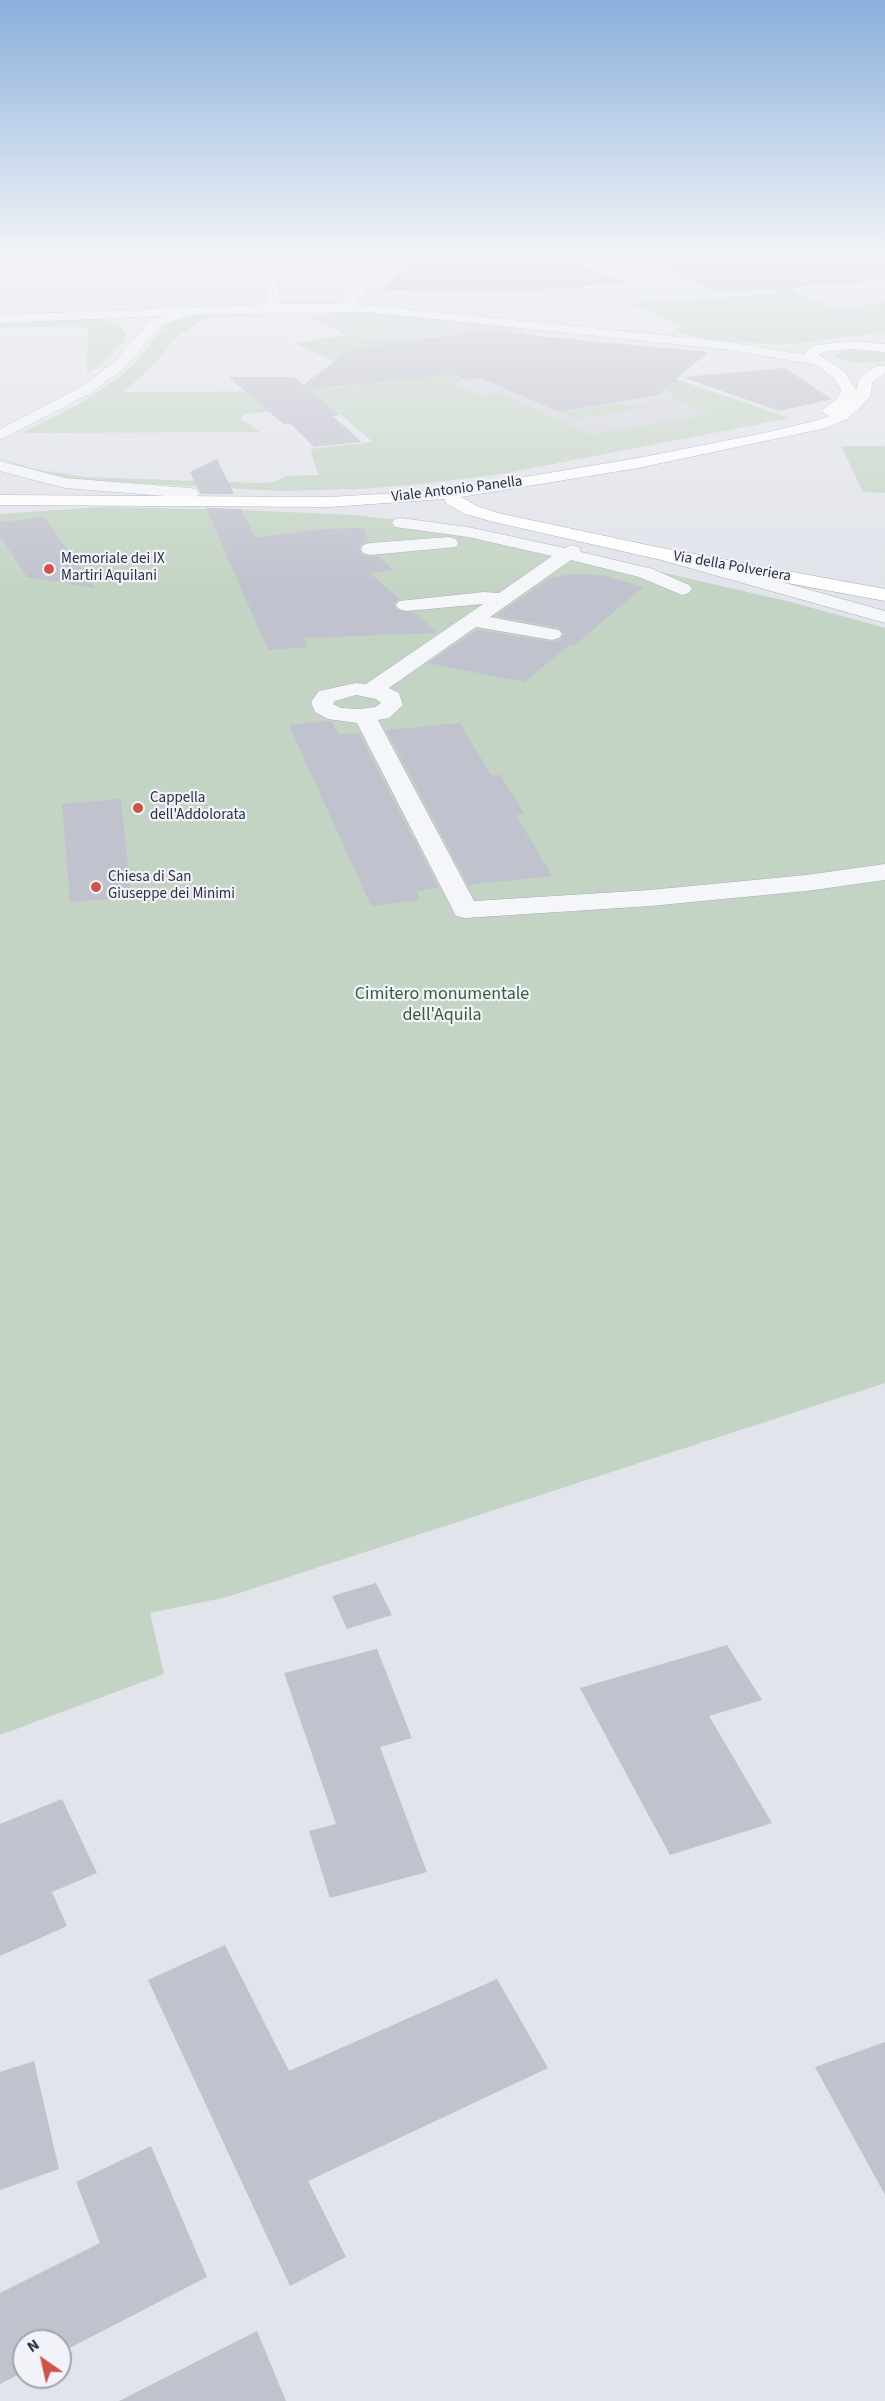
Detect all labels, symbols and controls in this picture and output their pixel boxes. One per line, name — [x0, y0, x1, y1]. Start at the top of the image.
street label: Viale Antonio Panella — [390, 473, 524, 507]
street label: Via della Polveriera — [672, 548, 792, 586]
place label: Memoriale dei IX Martiri Aquilani — [61, 551, 165, 586]
marker: Memoriale dei IX Martiri Aquilani — [42, 562, 56, 576]
place label: Cappella dell'Addolorata — [150, 790, 246, 825]
marker: Cappella dell'Addolorata — [131, 801, 145, 815]
place label: Chiesa di San Giuseppe dei Minimi — [108, 869, 235, 904]
marker: Chiesa di San Giuseppe dei Minimi — [89, 880, 103, 894]
park label: Cimitero monumentale dell'Aquila — [355, 984, 529, 1026]
north arrow — [12, 2329, 72, 2389]
text: N — [22, 2334, 44, 2358]

